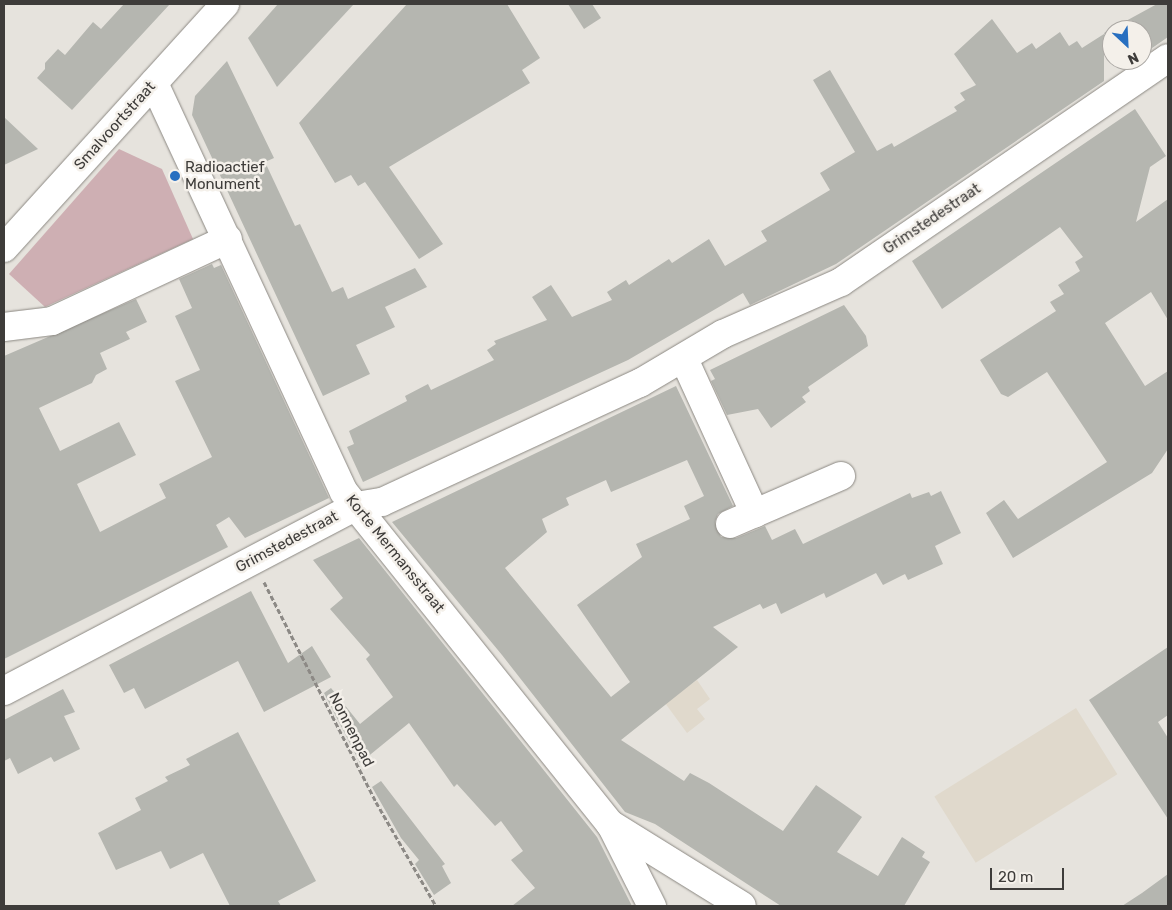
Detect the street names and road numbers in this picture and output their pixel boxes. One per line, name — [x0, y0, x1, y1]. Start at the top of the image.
street label: Smalvoortstraat — [71, 78, 159, 174]
street label: Grimstedestraat — [880, 180, 984, 258]
street label: Korte Mermansstraat — [342, 491, 448, 617]
street label: Grimstedestraat — [233, 507, 341, 577]
street label: Nonnenpad — [325, 690, 377, 770]

